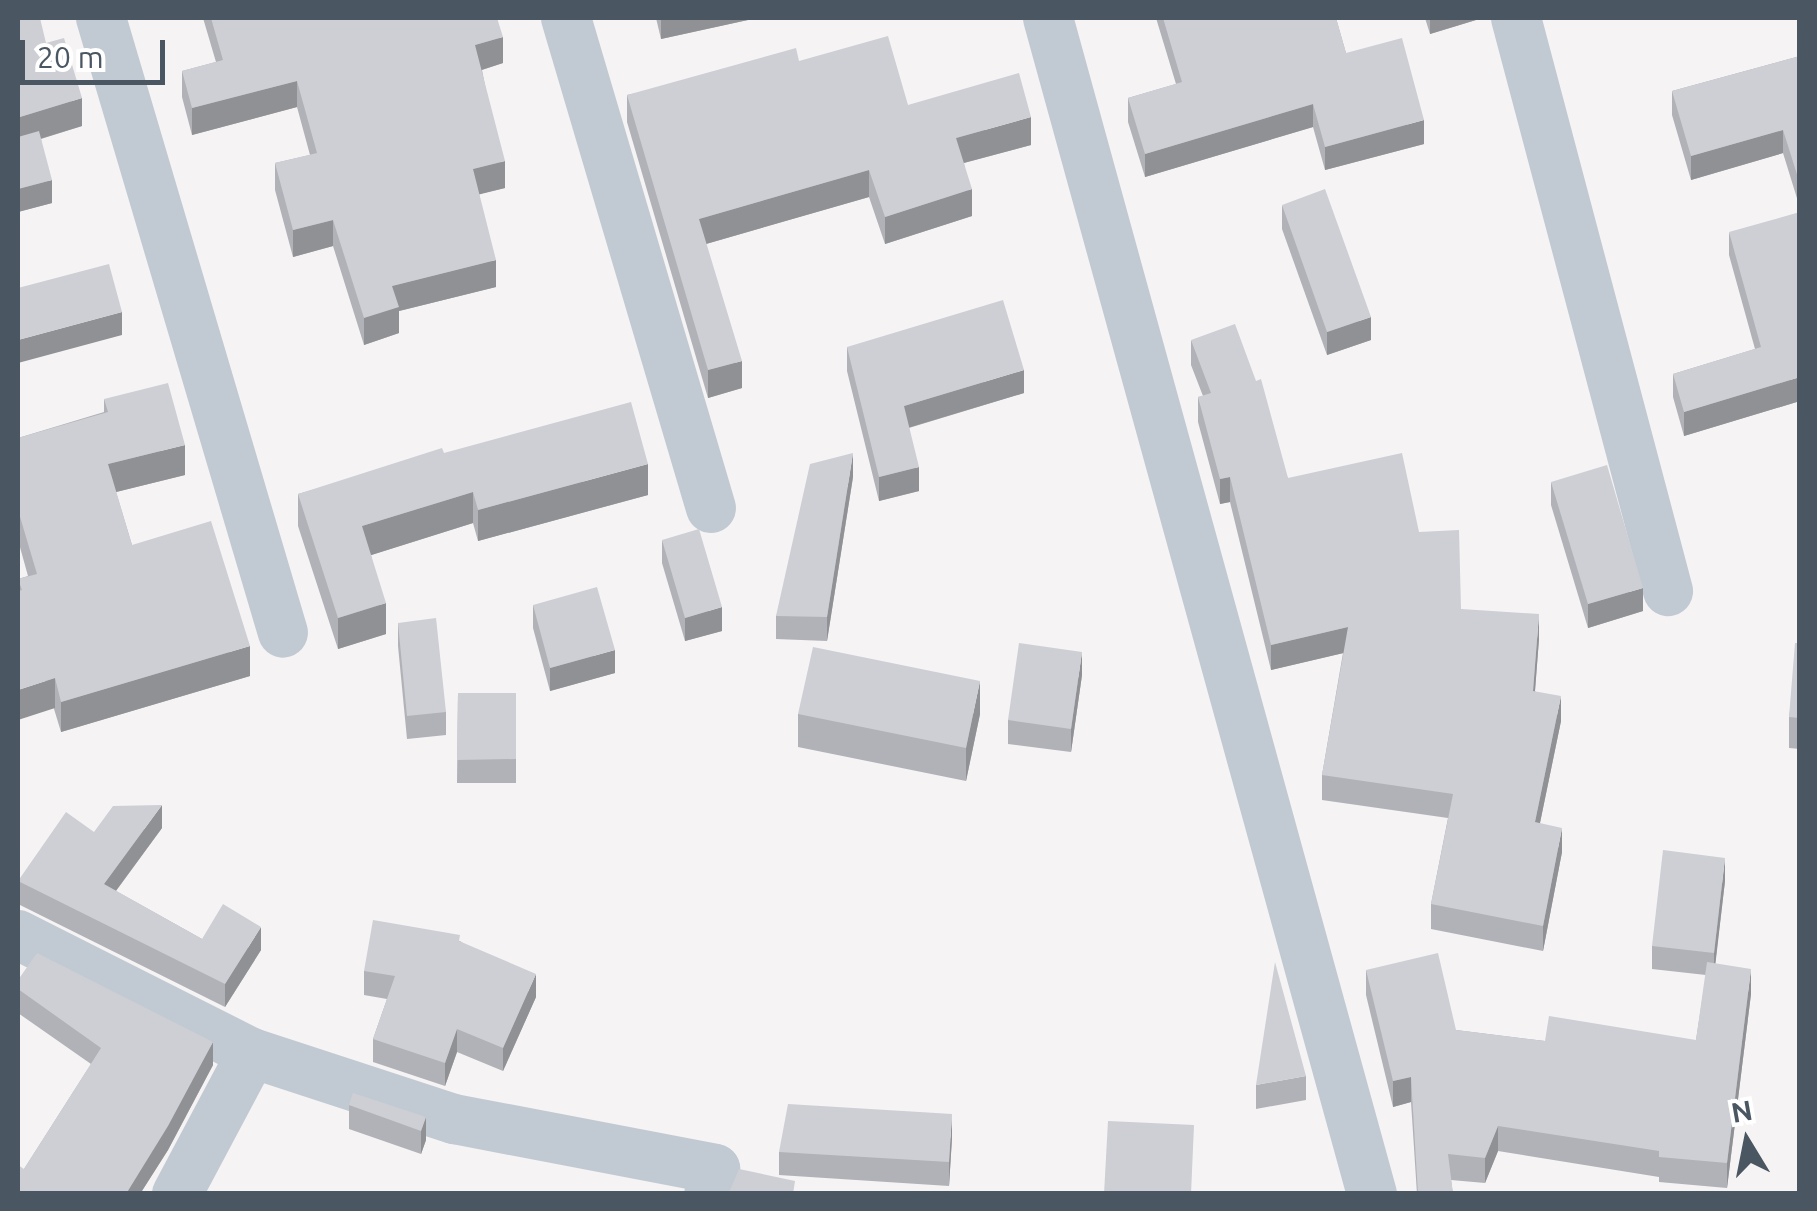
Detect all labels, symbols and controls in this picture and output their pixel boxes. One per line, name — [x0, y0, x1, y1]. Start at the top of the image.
scale bar — [25, 20, 170, 82]
text: 20 m — [37, 40, 104, 74]
north arrow — [1697, 1091, 1797, 1191]
text: N — [1729, 1094, 1755, 1128]

